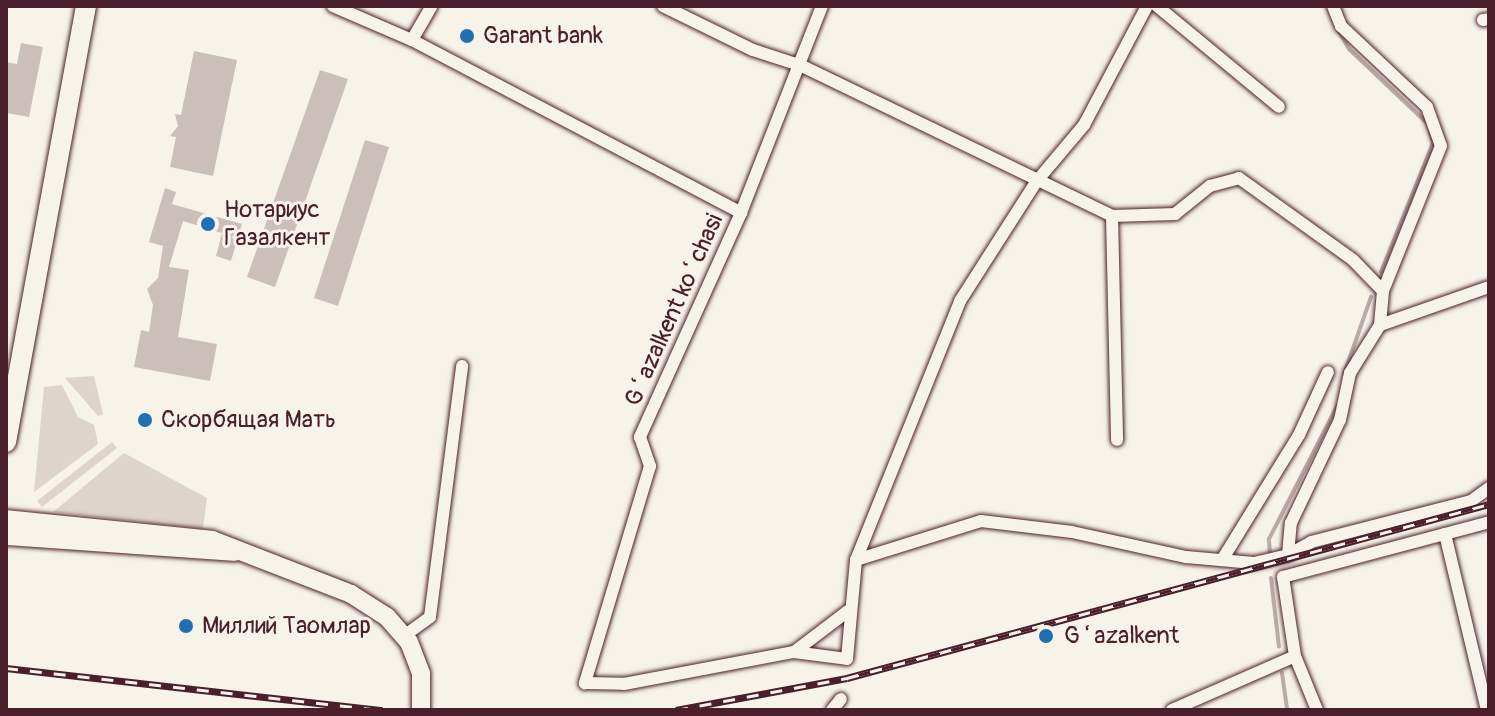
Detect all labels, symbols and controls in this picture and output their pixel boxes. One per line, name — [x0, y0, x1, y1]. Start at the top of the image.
place label: Garant bank — [483, 22, 603, 50]
marker: Garant bank — [458, 27, 476, 45]
place label: Нотариус Газалкент — [224, 196, 330, 252]
street label: Gʻazalkent koʻchasi — [619, 209, 729, 411]
marker: Нотариус Газалкент — [199, 215, 217, 233]
place label: Скорбящая Мать — [161, 406, 336, 434]
marker: Скорбящая Мать — [136, 411, 154, 429]
place label: Миллий Таомлар — [202, 612, 371, 640]
marker: Миллий Таомлар — [177, 617, 195, 635]
place label: Gʻazalkent — [1064, 622, 1179, 650]
marker: Gʻazalkent — [1035, 625, 1057, 647]

